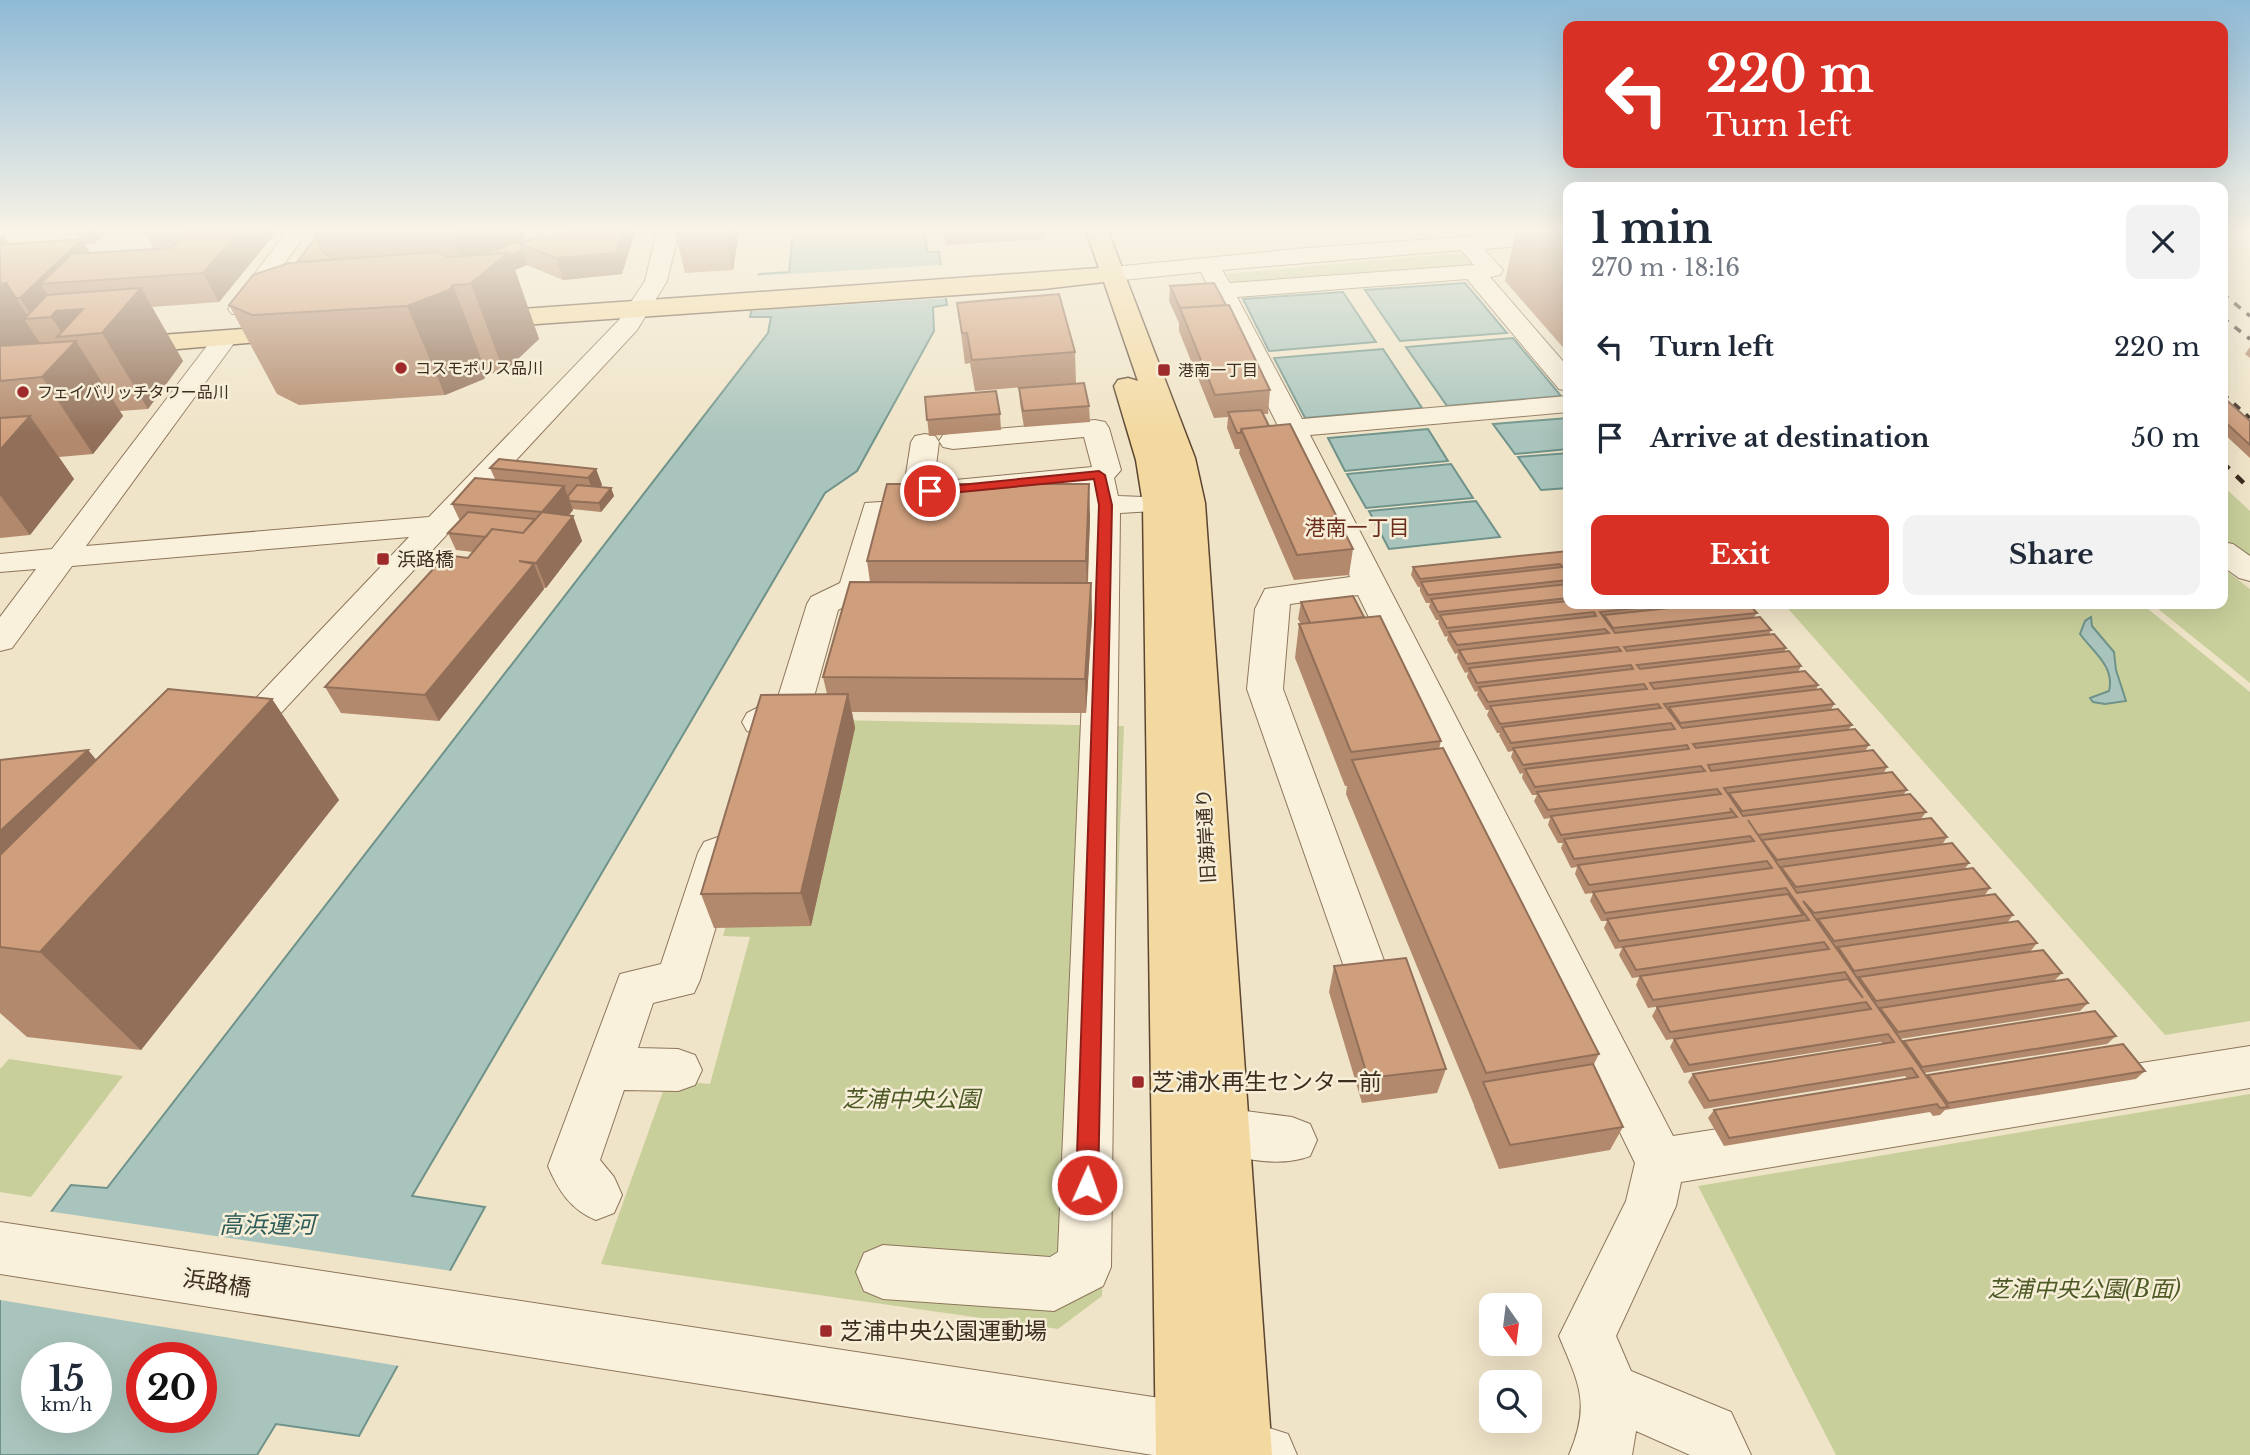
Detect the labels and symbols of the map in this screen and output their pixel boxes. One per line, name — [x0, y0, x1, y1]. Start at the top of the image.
place label: コスモポリス品川 — [415, 358, 543, 378]
marker: コスモポリス品川 — [393, 360, 409, 376]
place label: 港南一丁目 — [1178, 360, 1258, 380]
marker: 港南一丁目 — [1156, 362, 1172, 378]
place label: フェイバリッチタワー品川 — [37, 382, 229, 402]
marker: フェイバリッチタワー品川 — [15, 384, 31, 400]
pin — [900, 461, 960, 521]
district label: 港南一丁目 — [1305, 515, 1410, 541]
place label: 浜路橋 — [397, 548, 454, 571]
marker: 浜路橋 — [375, 551, 391, 567]
street label: 旧海岸通り — [1192, 788, 1220, 884]
place label: 芝浦水再生センター前 — [1152, 1068, 1382, 1096]
marker: 芝浦水再生センター前 — [1130, 1074, 1146, 1090]
park label: 芝浦中央公園 — [842, 1085, 983, 1113]
position arrow — [1050, 1148, 1124, 1222]
water label: 高浜運河 — [219, 1210, 319, 1239]
street label: 浜路橋 — [181, 1264, 253, 1302]
park label: 芝浦中央公園(B面) — [1987, 1275, 2181, 1303]
north arrow — [1479, 1293, 1542, 1356]
place label: 芝浦中央公園運動場 — [840, 1317, 1047, 1345]
marker: 芝浦中央公園運動場 — [818, 1323, 834, 1339]
speed limit sign: 20 — [126, 1342, 217, 1433]

